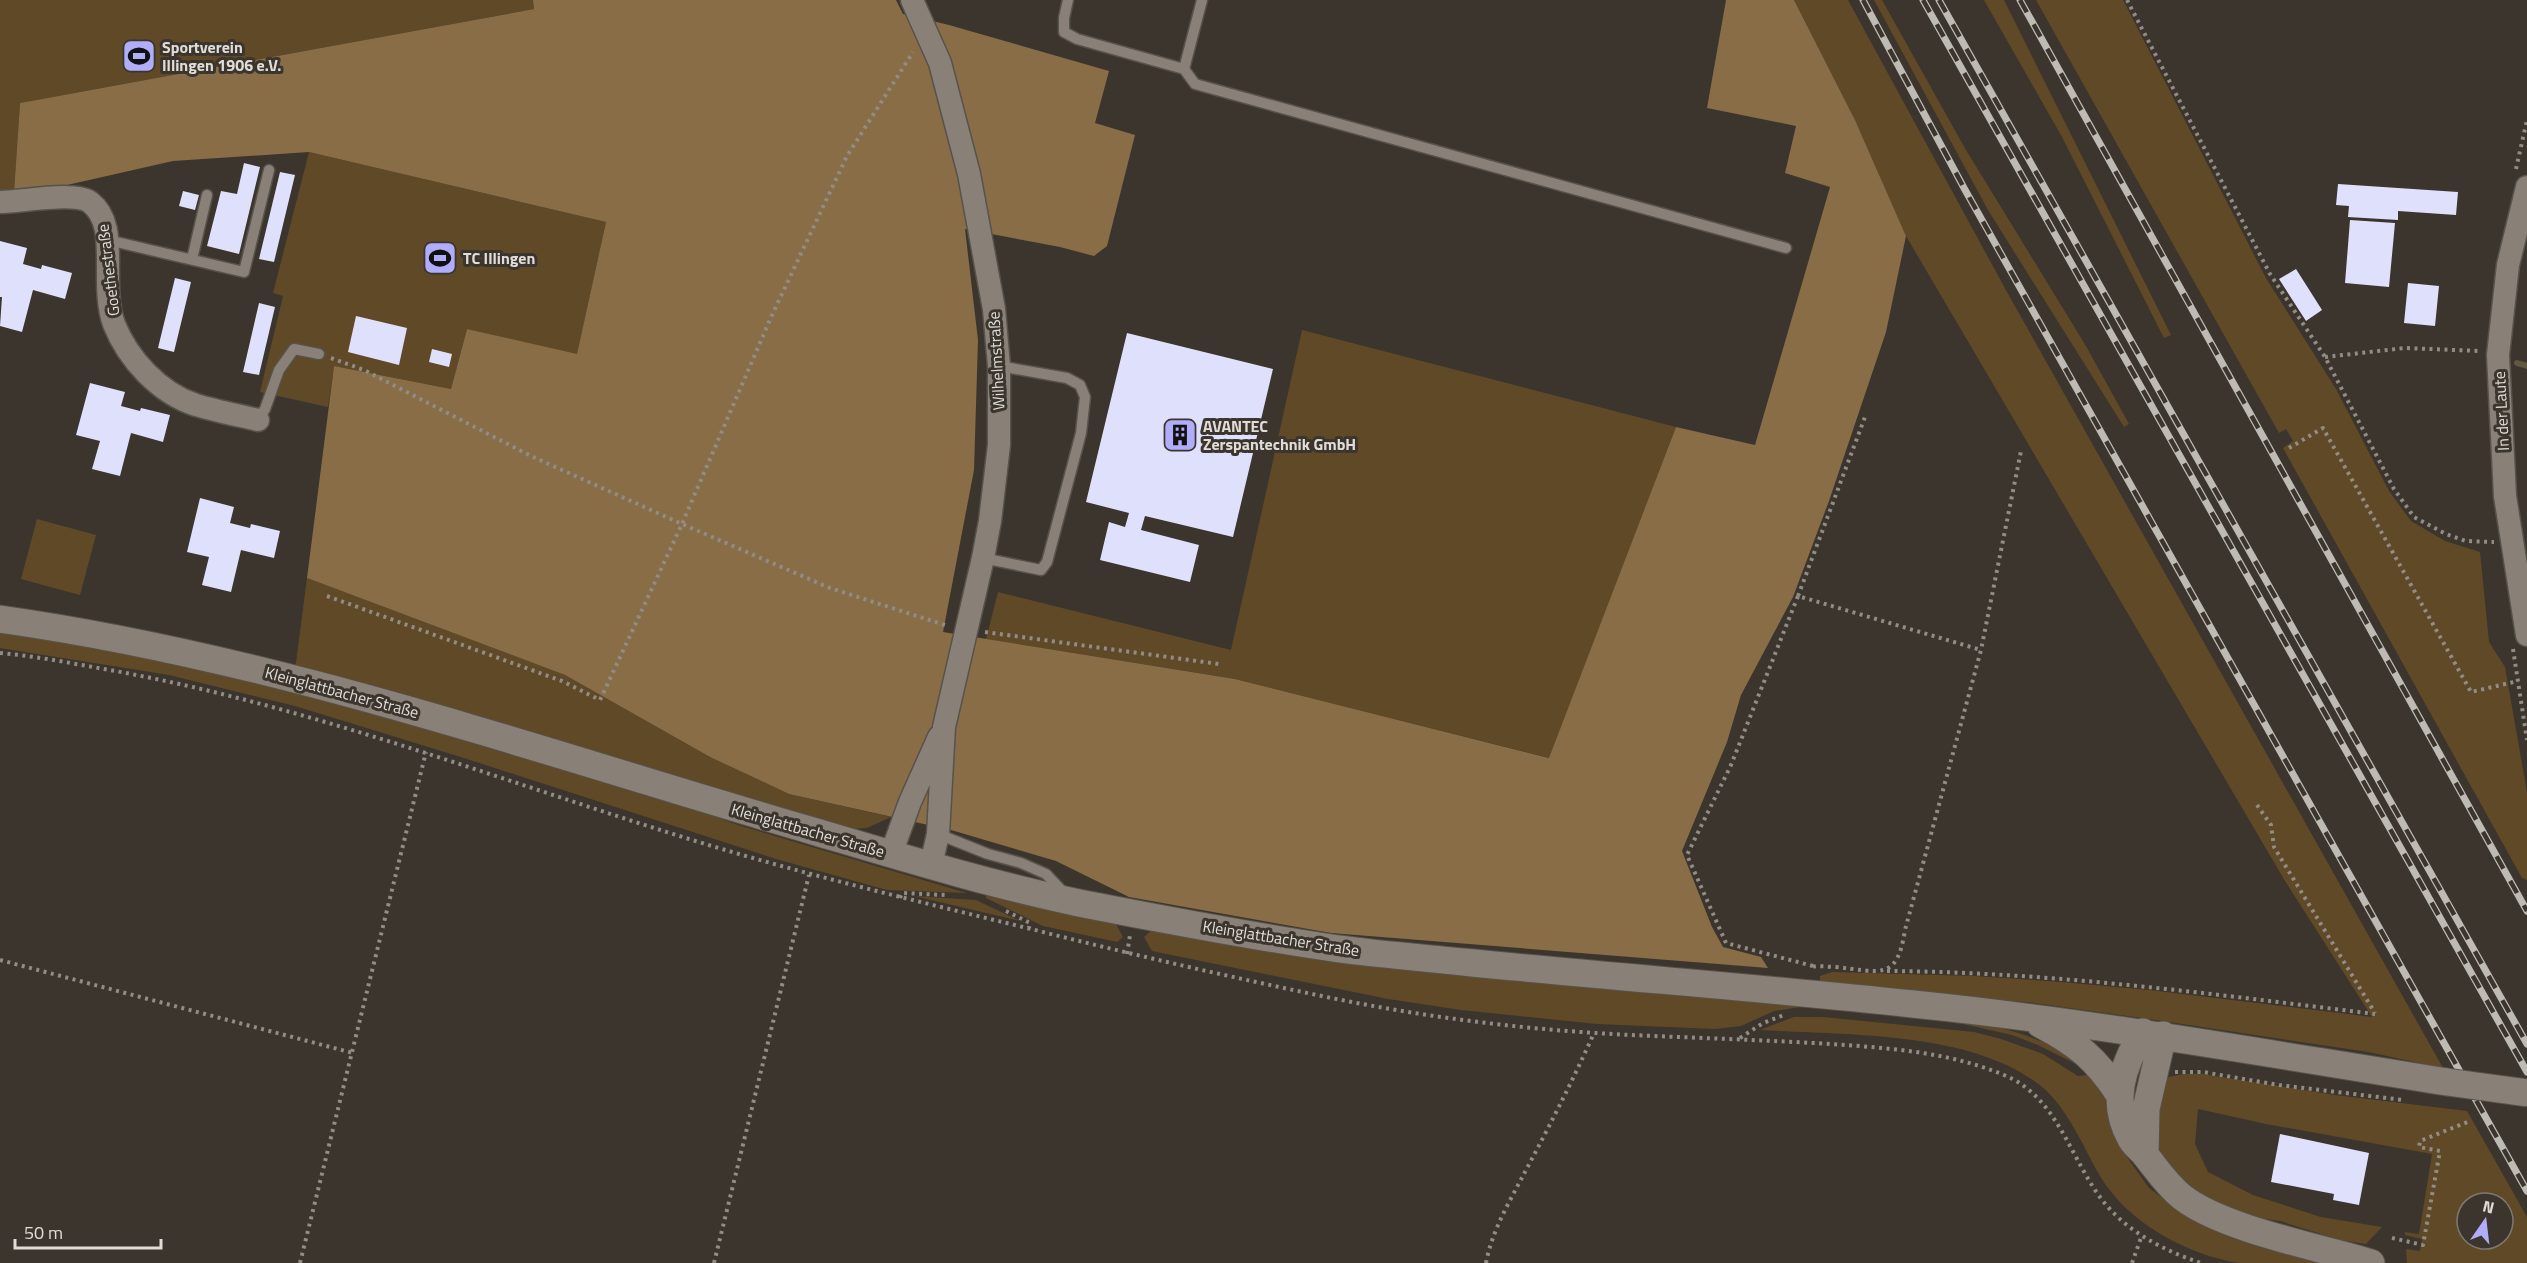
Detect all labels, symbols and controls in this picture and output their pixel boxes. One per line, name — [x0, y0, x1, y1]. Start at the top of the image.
place label: Sportverein Illingen 1906 e.V. — [162, 35, 281, 77]
sports icon: Sportverein Illingen 1906 e.V. — [121, 38, 157, 74]
street label: Goethestraße — [90, 223, 126, 317]
sports icon: TC Illingen — [422, 240, 458, 276]
place label: TC Illingen — [463, 246, 535, 270]
street label: Wilhelmstraße — [981, 311, 1011, 411]
street label: In der Laute — [2487, 371, 2515, 451]
place label: AVANTEC Zerspantechnik GmbH — [1203, 414, 1356, 456]
building icon: AVANTEC Zerspantechnik GmbH — [1162, 417, 1198, 453]
street label: Kleinglattbacher Straße — [262, 660, 422, 724]
street label: Kleinglattbacher Straße — [729, 797, 887, 863]
street label: Kleinglattbacher Straße — [1201, 914, 1361, 962]
north arrow — [2455, 1191, 2515, 1251]
text: N — [2480, 1193, 2497, 1219]
scale bar — [15, 1212, 160, 1250]
text: 50 m — [24, 1219, 63, 1246]

